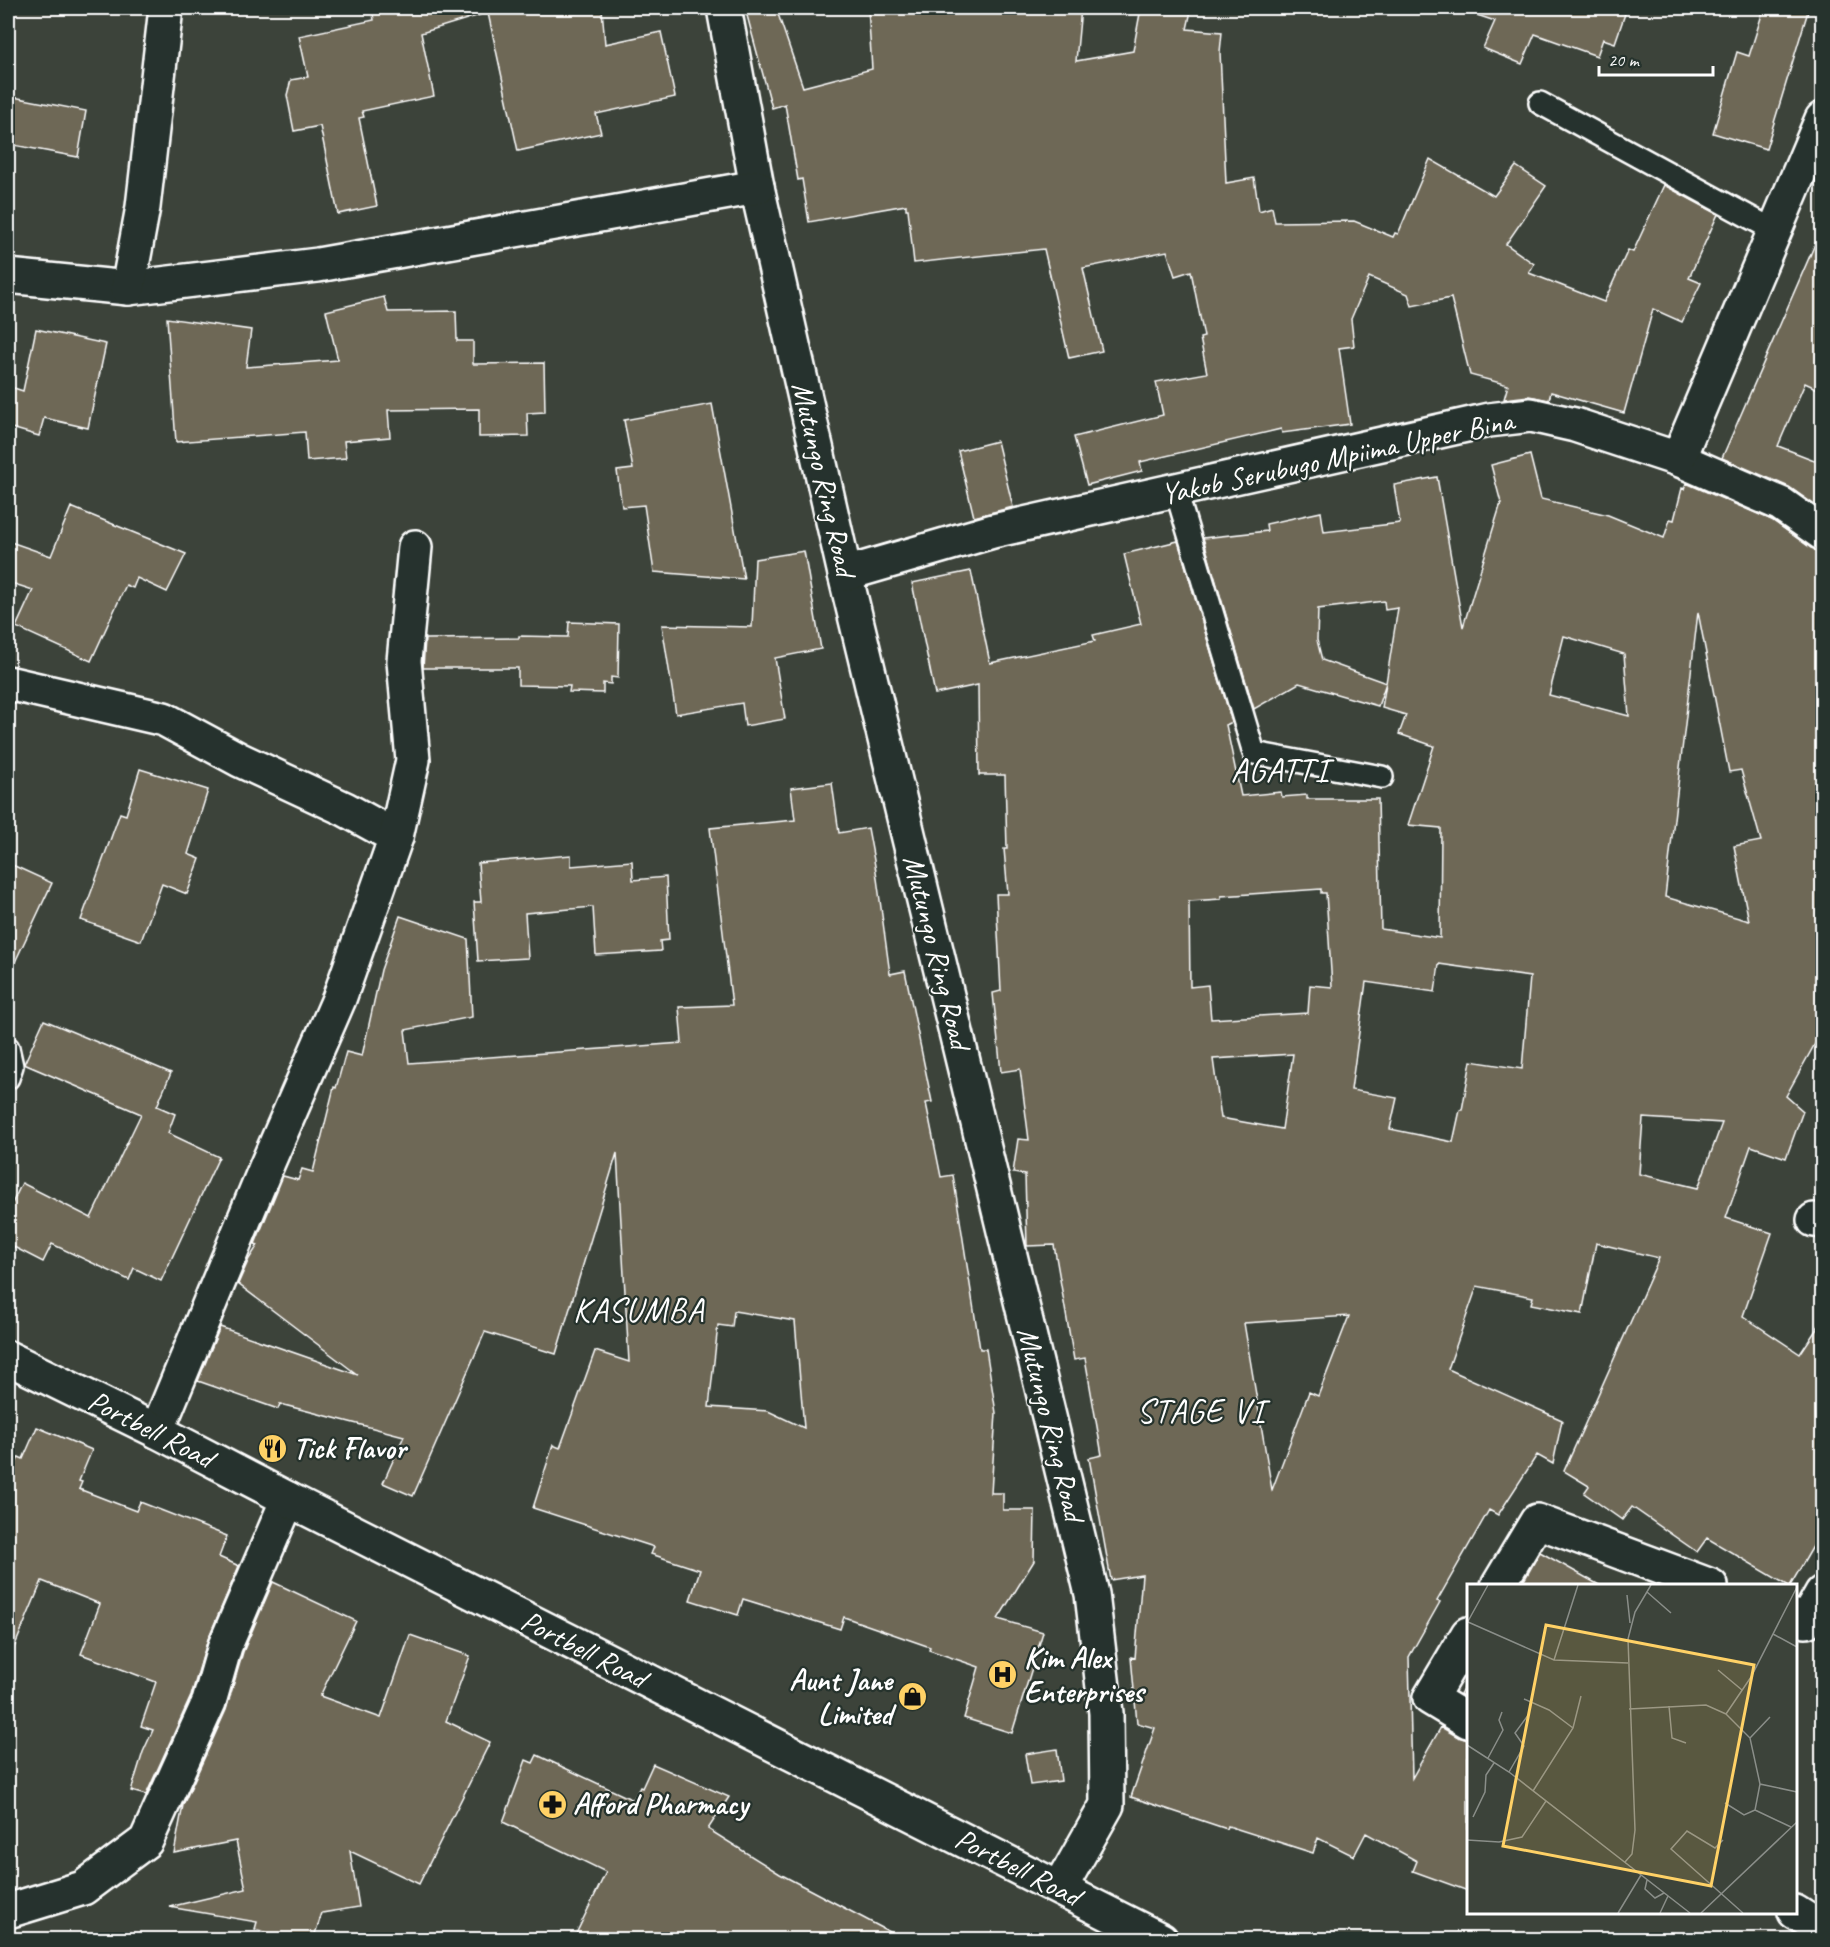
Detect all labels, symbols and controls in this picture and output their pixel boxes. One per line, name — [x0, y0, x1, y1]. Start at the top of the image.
scale bar — [1599, 39, 1713, 77]
text: 20 m — [1608, 49, 1641, 71]
street label: Mutungo Ring Road — [783, 378, 866, 584]
street label: Yakob Serubugo Mpiima Upper Bina — [1157, 401, 1519, 513]
district label: AGATTI — [1231, 749, 1335, 791]
street label: Mutungo Ring Road — [895, 851, 980, 1057]
district label: KASUMBA — [573, 1289, 705, 1331]
street label: Mutungo Ring Road — [1009, 1323, 1094, 1529]
street label: Portbell Road — [82, 1381, 224, 1479]
district label: STAGE VI — [1137, 1390, 1271, 1432]
place label: Tick Flavor — [293, 1429, 409, 1467]
restaurant icon: Tick Flavor — [256, 1432, 288, 1464]
inset map — [1467, 1584, 1797, 1914]
street label: Portbell Road — [515, 1601, 657, 1699]
place label: Kim Alex Enterprises — [1024, 1639, 1147, 1711]
hospital icon: Kim Alex Enterprises — [987, 1659, 1019, 1691]
place label: Aunt Jane Limited — [789, 1661, 897, 1733]
shop icon: Aunt Jane Limited — [897, 1681, 929, 1713]
place label: Afford Pharmacy — [573, 1785, 751, 1823]
pharmacy icon: Afford Pharmacy — [536, 1788, 568, 1820]
street label: Portbell Road — [949, 1819, 1091, 1917]

